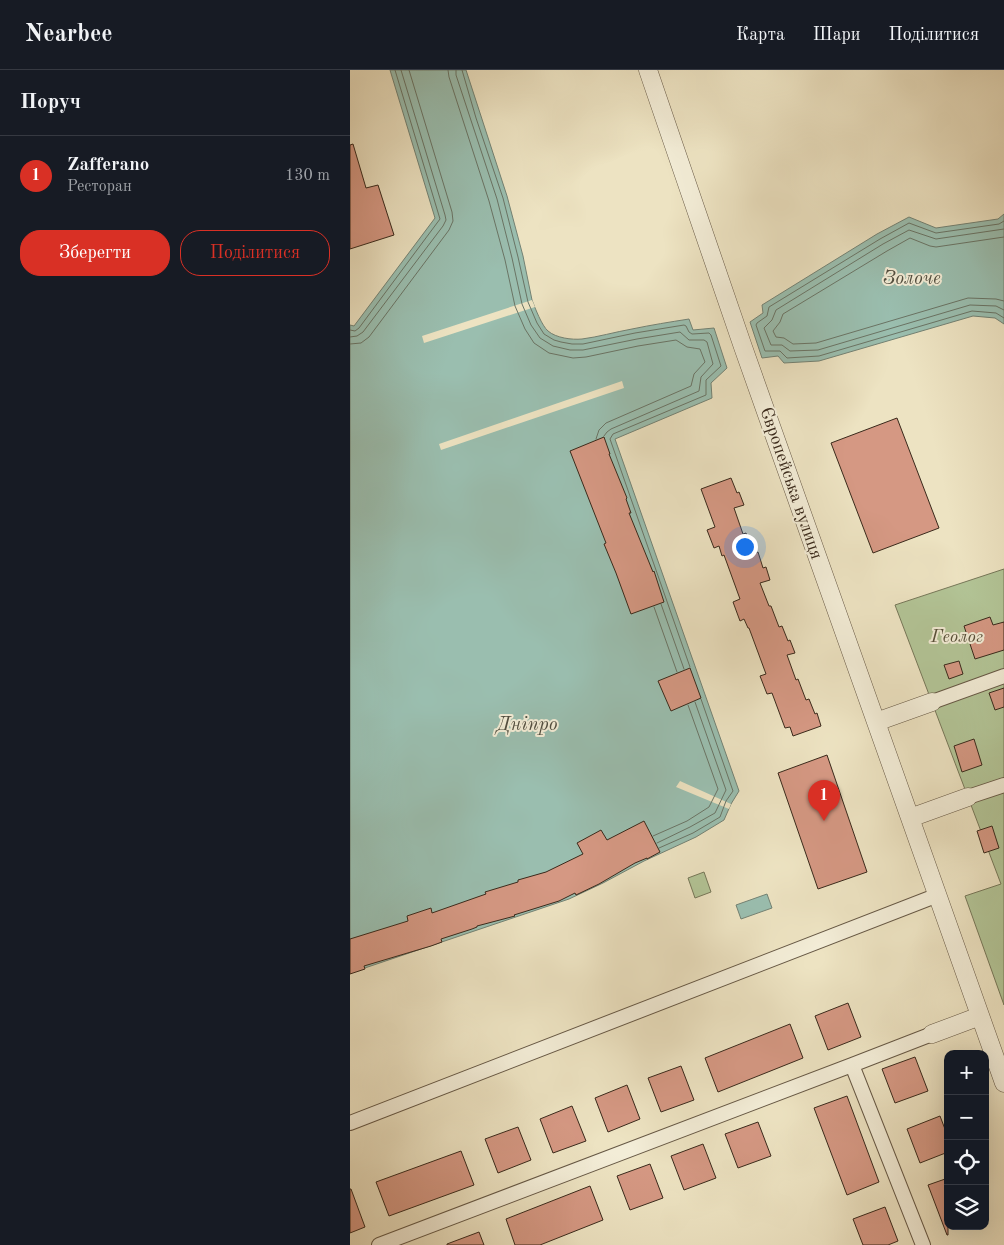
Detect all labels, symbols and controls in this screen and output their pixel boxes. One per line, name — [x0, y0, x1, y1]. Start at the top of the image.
text: Nearbee — [25, 23, 113, 47]
text: Карта — [736, 26, 785, 44]
text: Шари — [813, 26, 861, 44]
text: Поділитися — [889, 26, 979, 44]
text: Поруч — [20, 92, 81, 113]
text: Zafferano — [67, 156, 149, 175]
text: 1 — [31, 168, 41, 184]
text: 130 m — [285, 168, 330, 184]
text: Ресторан — [67, 179, 132, 195]
button: Зберегти — [20, 230, 170, 276]
button: Поділитися — [180, 230, 330, 276]
water label: Золоче — [883, 269, 941, 289]
street label: Європейська вулиця — [757, 405, 826, 562]
your location — [732, 534, 758, 560]
park label: Геолог — [930, 628, 983, 646]
water label: Дніпро — [493, 716, 558, 735]
pin: 1 — [808, 780, 840, 821]
map controls — [944, 1050, 989, 1230]
button: + — [944, 1050, 989, 1095]
button: − — [944, 1095, 989, 1140]
button: locate — [944, 1140, 989, 1185]
button: layers — [944, 1185, 989, 1230]

